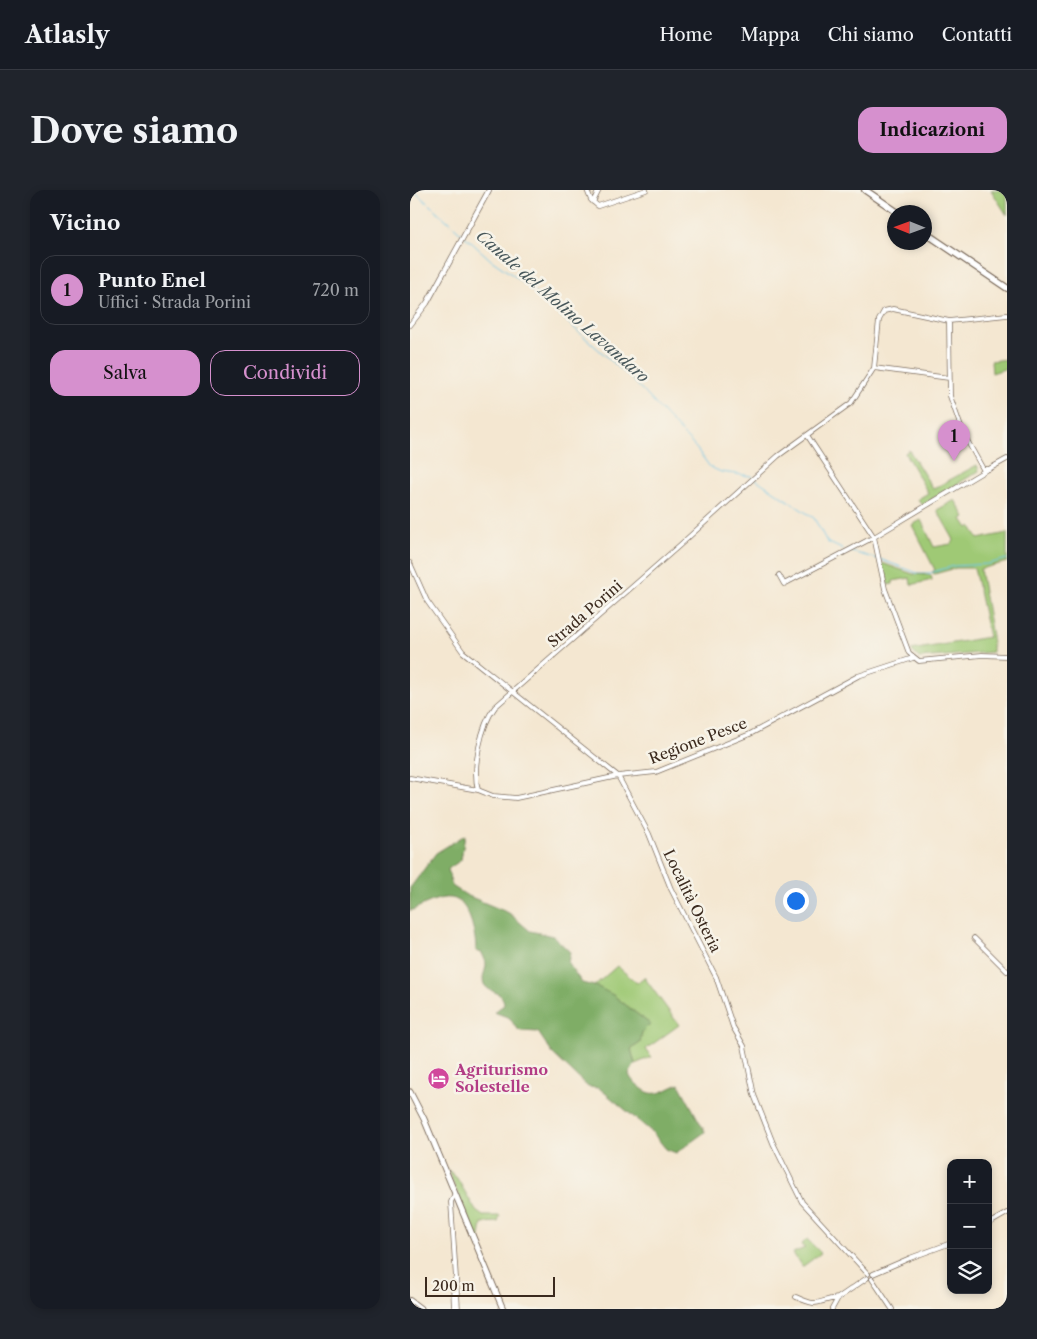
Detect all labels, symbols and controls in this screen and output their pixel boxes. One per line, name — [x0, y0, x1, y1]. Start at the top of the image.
text: Atlasly — [25, 20, 109, 49]
text: Home — [660, 24, 712, 46]
text: Mappa — [740, 24, 800, 46]
text: Chi siamo — [828, 24, 914, 46]
text: Contatti — [942, 24, 1012, 46]
button: Indicazioni — [858, 107, 1007, 153]
text: Dove siamo — [30, 109, 238, 152]
north arrow — [887, 205, 932, 250]
text: Vicino — [50, 210, 120, 235]
water label: Canale del Molino Lavandaro — [472, 225, 654, 387]
text: Punto Enel — [98, 269, 206, 292]
text: 1 — [63, 280, 71, 300]
text: 720 m — [313, 280, 359, 300]
text: Uffici · Strada Porini — [98, 292, 251, 312]
button: Salva — [50, 350, 200, 396]
button: Condividi — [210, 350, 360, 396]
pin: 1 — [938, 420, 970, 461]
street label: Strada Porini — [543, 576, 626, 651]
street label: Regione Pesce — [646, 713, 750, 768]
street label: Località Osteria — [659, 846, 726, 955]
your location — [783, 888, 809, 914]
place label: Agriturismo Solestelle — [454, 1060, 548, 1096]
hotel icon: Agriturismo Solestelle — [427, 1067, 451, 1091]
map controls — [947, 1159, 992, 1294]
button: + — [947, 1159, 992, 1204]
button: − — [947, 1204, 992, 1249]
button: layers — [947, 1249, 992, 1294]
scale bar — [425, 1274, 555, 1297]
text: 200 m — [432, 1277, 475, 1295]

